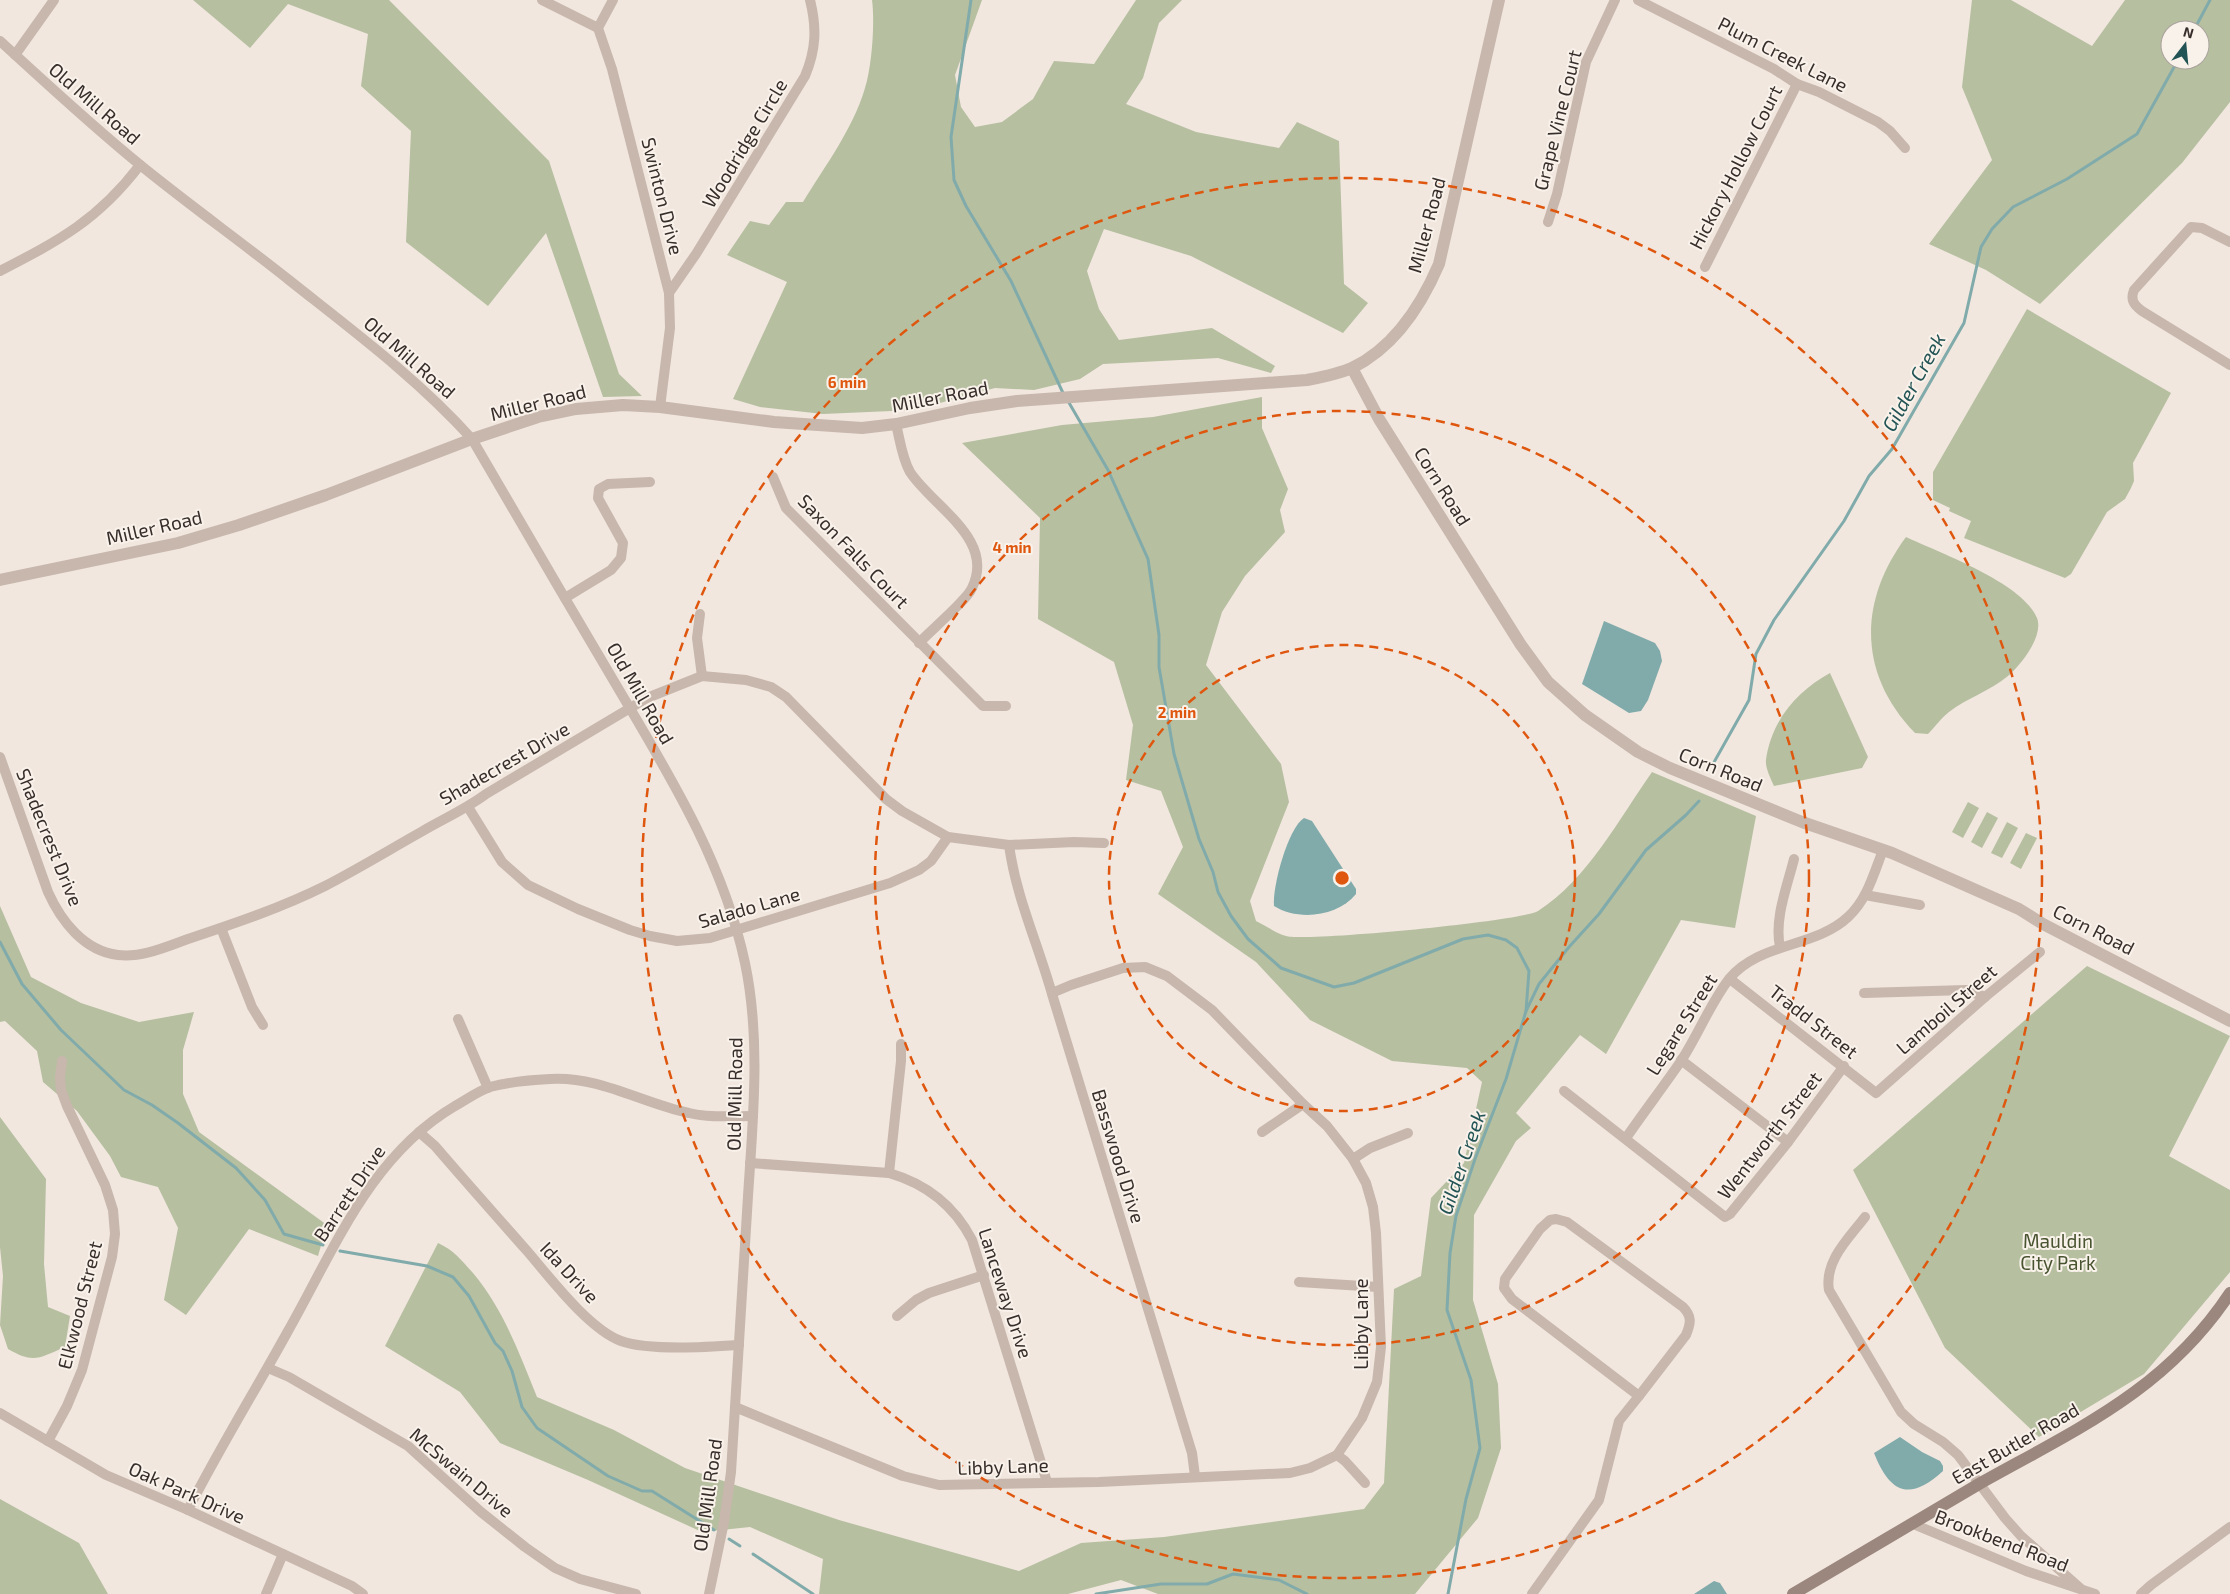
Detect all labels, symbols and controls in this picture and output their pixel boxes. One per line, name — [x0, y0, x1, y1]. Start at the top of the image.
street label: Plum Creek Lane — [1714, 11, 1852, 97]
north arrow — [2160, 20, 2210, 70]
text: N — [2182, 22, 2196, 42]
street label: Grape Vine Court — [1528, 47, 1586, 193]
street label: Old Mill Road — [45, 57, 145, 149]
street label: Woodridge Circle — [696, 74, 792, 212]
street label: Hickory Hollow Court — [1684, 81, 1786, 253]
street label: Swinton Drive — [637, 135, 689, 257]
street label: Miller Road — [1402, 175, 1450, 275]
street label: Old Mill Road — [360, 311, 460, 403]
water label: Gilder Creek — [1876, 329, 1950, 435]
text: 6 min — [828, 373, 866, 391]
street label: Miller Road — [890, 375, 990, 417]
street label: Miller Road — [488, 379, 588, 425]
street label: Corn Road — [1410, 442, 1476, 530]
street label: Saxon Falls Court — [794, 489, 914, 613]
street label: Miller Road — [104, 505, 204, 549]
text: 4 min — [992, 538, 1032, 556]
street label: Old Mill Road — [603, 638, 679, 748]
text: 2 min — [1158, 703, 1196, 721]
street label: Shadecrest Drive — [435, 716, 573, 810]
street label: Corn Road — [1676, 742, 1766, 796]
street label: Shadecrest Drive — [12, 765, 88, 909]
centre of rings — [1333, 869, 1351, 887]
street label: Salado Lane — [696, 882, 802, 932]
street label: Corn Road — [2049, 899, 2139, 959]
street label: Lamboil Street — [1891, 959, 2001, 1059]
street label: Legare Street — [1641, 969, 1721, 1079]
street label: Tradd Street — [1765, 979, 1863, 1063]
street label: Old Mill Road — [722, 1037, 746, 1151]
street label: Wentworth Street — [1712, 1067, 1826, 1203]
street label: Basswood Drive — [1088, 1086, 1150, 1226]
water label: Gilder Creek — [1432, 1107, 1490, 1217]
street label: Barrett Drive — [308, 1140, 390, 1246]
street label: Lanceway Drive — [974, 1225, 1038, 1361]
park label: Mauldin City Park — [2020, 1229, 2096, 1274]
street label: Ida Drive — [536, 1236, 604, 1308]
street label: Elkwood Street — [52, 1239, 106, 1371]
street label: Libby Lane — [1349, 1278, 1372, 1370]
street label: East Butler Road — [1947, 1397, 2083, 1489]
street label: McSwain Drive — [406, 1422, 518, 1522]
street label: Old Mill Road — [688, 1437, 726, 1553]
street label: Libby Lane — [957, 1453, 1049, 1479]
street label: Oak Park Drive — [125, 1456, 249, 1528]
street label: Brookbend Road — [1932, 1504, 2072, 1576]

